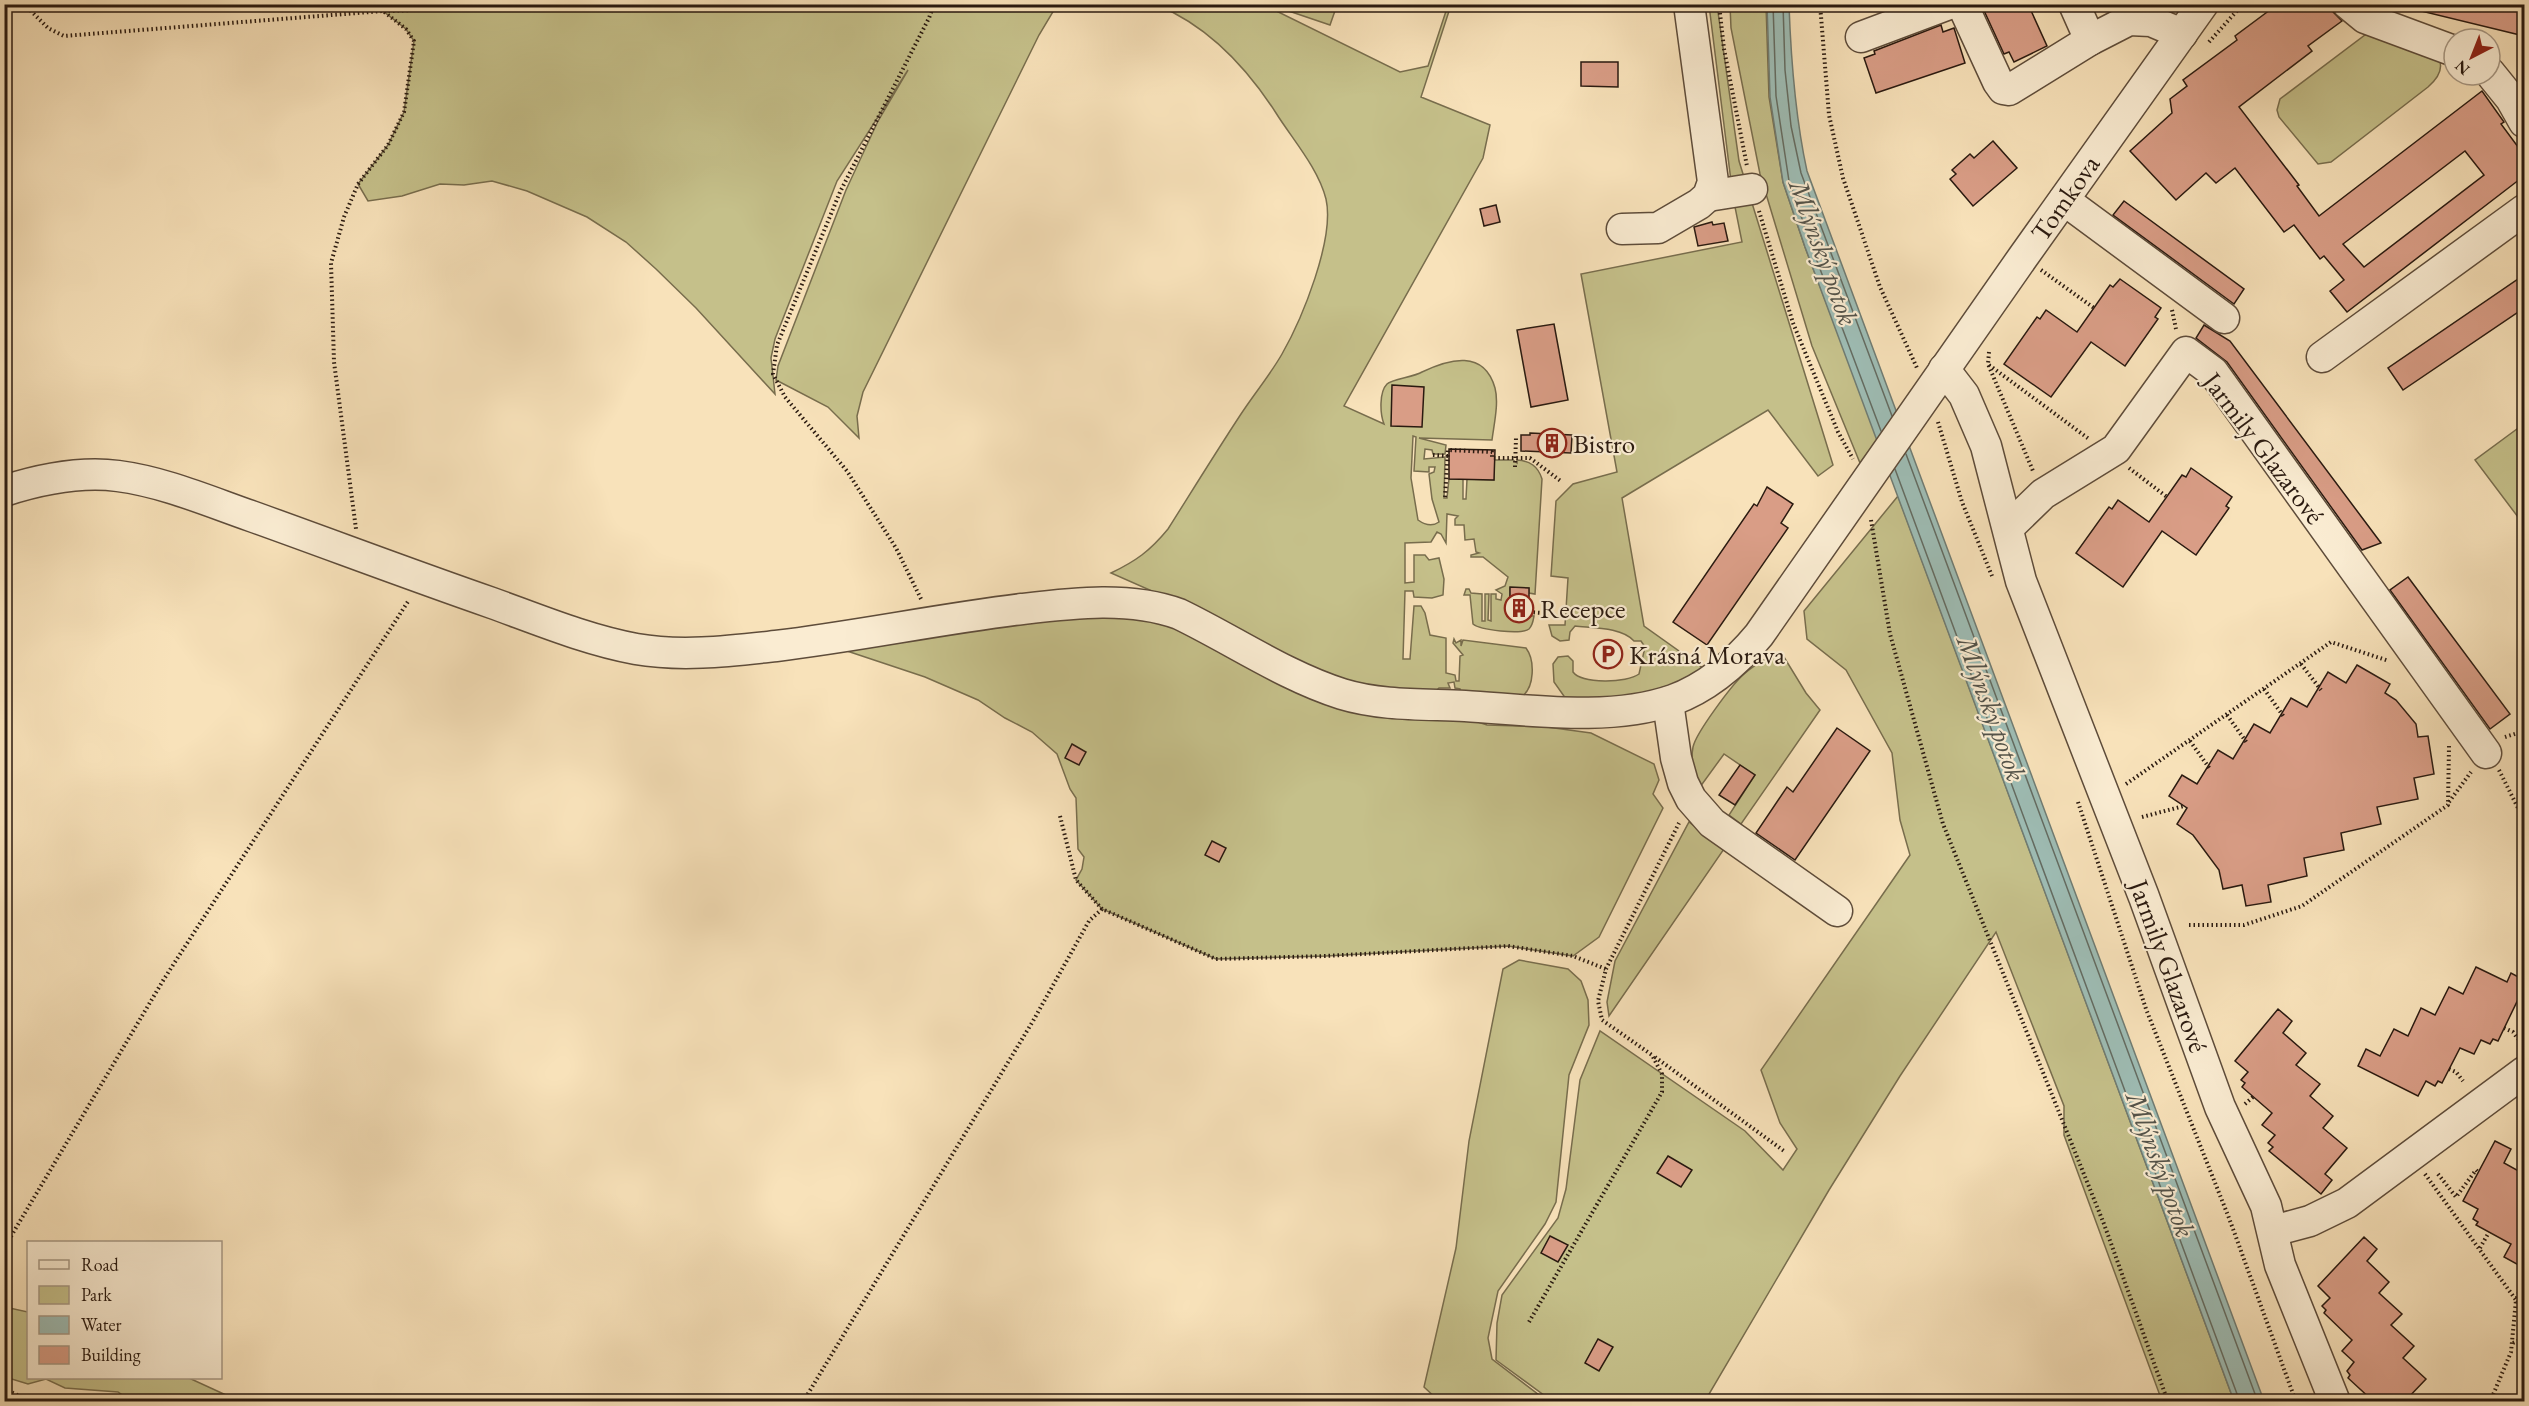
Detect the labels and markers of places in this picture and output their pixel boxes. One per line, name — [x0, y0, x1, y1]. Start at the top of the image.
place label: Bistro — [1573, 426, 1635, 461]
building icon: Bistro — [1536, 427, 1568, 459]
place label: Recepce — [1540, 591, 1625, 626]
building icon: Recepce — [1503, 592, 1535, 624]
place label: Krásná Morava — [1629, 637, 1785, 672]
parking icon: Krásná Morava — [1592, 638, 1624, 670]

